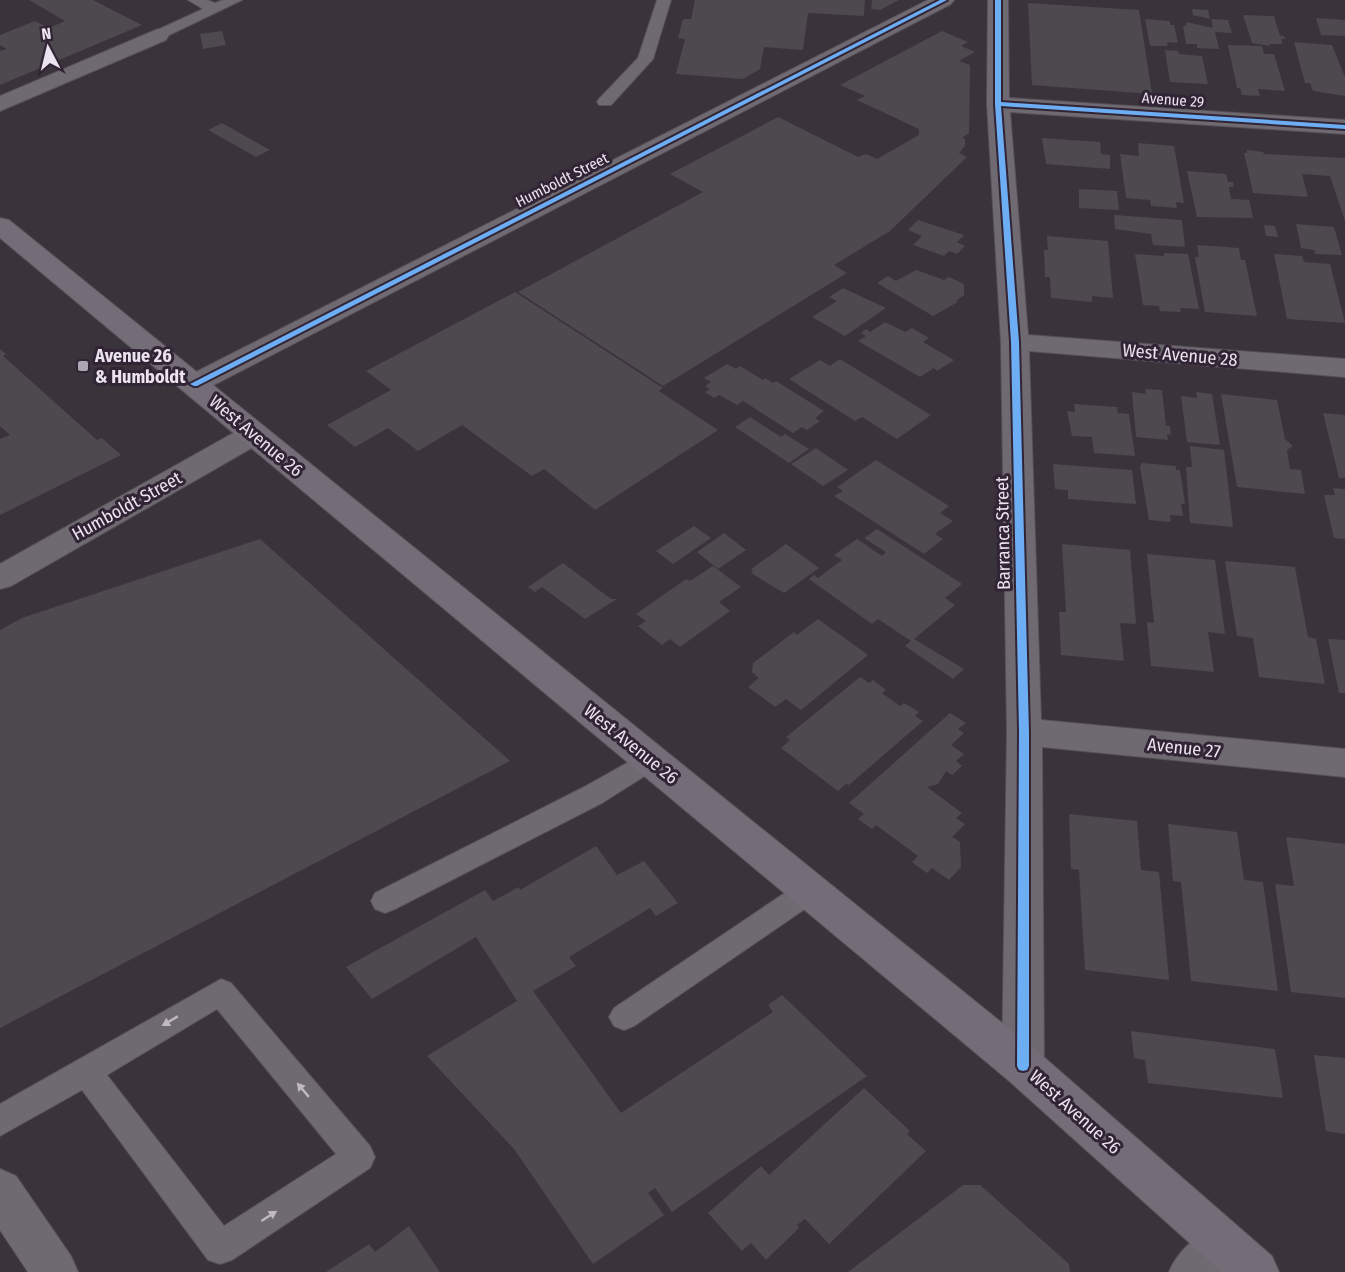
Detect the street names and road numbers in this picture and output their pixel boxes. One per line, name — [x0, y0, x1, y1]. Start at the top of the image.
street label: Avenue 29 — [1141, 89, 1205, 111]
street label: Humboldt Street — [513, 149, 611, 211]
street label: West Avenue 28 — [1122, 339, 1238, 371]
street label: West Avenue 26 — [205, 391, 307, 481]
street label: Humboldt Street — [68, 467, 186, 545]
street label: Barranca Street — [991, 476, 1015, 590]
street label: West Avenue 26 — [579, 699, 683, 789]
street label: Avenue 27 — [1146, 733, 1222, 763]
street label: West Avenue 26 — [1025, 1065, 1125, 1159]

